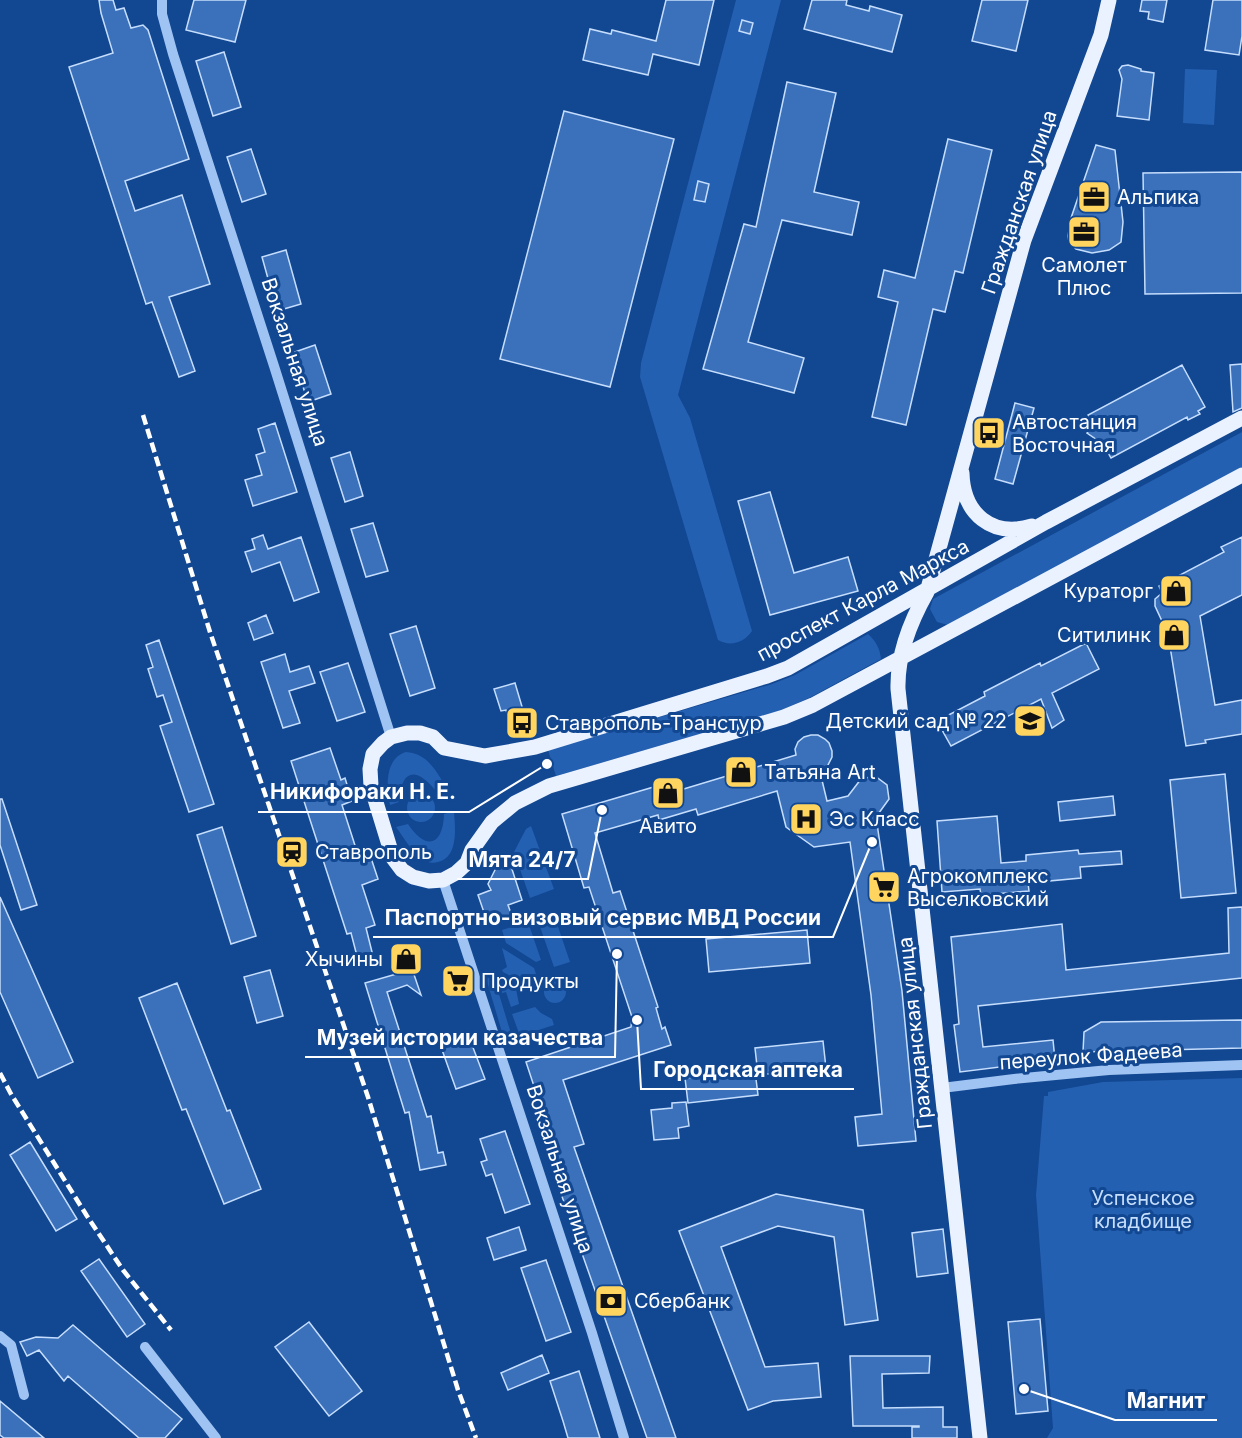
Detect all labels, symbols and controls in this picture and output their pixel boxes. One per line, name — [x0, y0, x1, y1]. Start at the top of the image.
street label: Гражданская улица — [976, 107, 1062, 297]
office icon: Альпика — [1076, 179, 1112, 215]
place label: Альпика — [1117, 185, 1199, 209]
office icon: Самолет Плюс — [1066, 214, 1102, 250]
place label: Самолет Плюс — [1041, 253, 1128, 300]
street label: Вокзальная улица — [256, 275, 334, 449]
place label: Автостанция Восточная — [1012, 410, 1137, 457]
bus stop icon: Автостанция Восточная — [971, 415, 1007, 451]
street label: проспект Карла Маркса — [753, 534, 973, 666]
shop icon: Кураторг — [1158, 573, 1194, 609]
place label: Кураторг — [1063, 579, 1153, 603]
shop icon: Ситилинк — [1156, 617, 1192, 653]
place label: Ситилинк — [1057, 623, 1151, 647]
school or university icon: Детский сад № 22 — [1012, 703, 1048, 739]
bus stop icon: Ставрополь-Транстур — [504, 705, 540, 741]
place label: Детский сад № 22 — [826, 709, 1007, 733]
place label: Ставрополь-Транстур — [545, 711, 762, 735]
shop icon: Татьяна Art — [723, 754, 759, 790]
place label: Татьяна Art — [764, 760, 876, 784]
callout: Никифораки Н. Е. — [258, 773, 469, 812]
shop icon: Авито — [650, 775, 686, 811]
text: Никифораки Н. Е. — [270, 779, 456, 804]
hospital icon: Эс Класс — [788, 801, 824, 837]
place label: Эс Класс — [829, 807, 920, 831]
place label: Авито — [639, 814, 697, 838]
station icon: Ставрополь — [274, 834, 310, 870]
place label: Ставрополь — [315, 840, 432, 864]
callout: Мята 24/7 — [457, 840, 588, 879]
text: Мята 24/7 — [469, 847, 575, 872]
place label: Агрокомплекс Выселковский — [907, 864, 1049, 911]
supermarket icon: Агрокомплекс Выселковский — [866, 869, 902, 905]
callout: Паспортно-визовый сервис МВД России — [373, 898, 833, 937]
text: Паспортно-визовый сервис МВД России — [385, 905, 821, 930]
street label: Гражданская улица — [893, 936, 937, 1130]
shop icon: Хычины — [388, 941, 424, 977]
place label: Хычины — [305, 947, 383, 971]
supermarket icon: Продукты — [440, 963, 476, 999]
place label: Продукты — [481, 969, 579, 993]
callout: Музей истории казачества — [305, 1018, 615, 1057]
text: Музей истории казачества — [317, 1025, 603, 1050]
street label: переулок Фадеева — [999, 1038, 1183, 1074]
callout: Городская аптека — [641, 1050, 854, 1089]
text: Городская аптека — [653, 1057, 843, 1082]
street label: Вокзальная улица — [521, 1082, 599, 1256]
park label: Успенское кладбище — [1091, 1186, 1195, 1233]
bank icon: Сбербанк — [593, 1283, 629, 1319]
place label: Сбербанк — [634, 1289, 730, 1313]
callout: Магнит — [1115, 1381, 1217, 1420]
text: Магнит — [1127, 1388, 1205, 1413]

